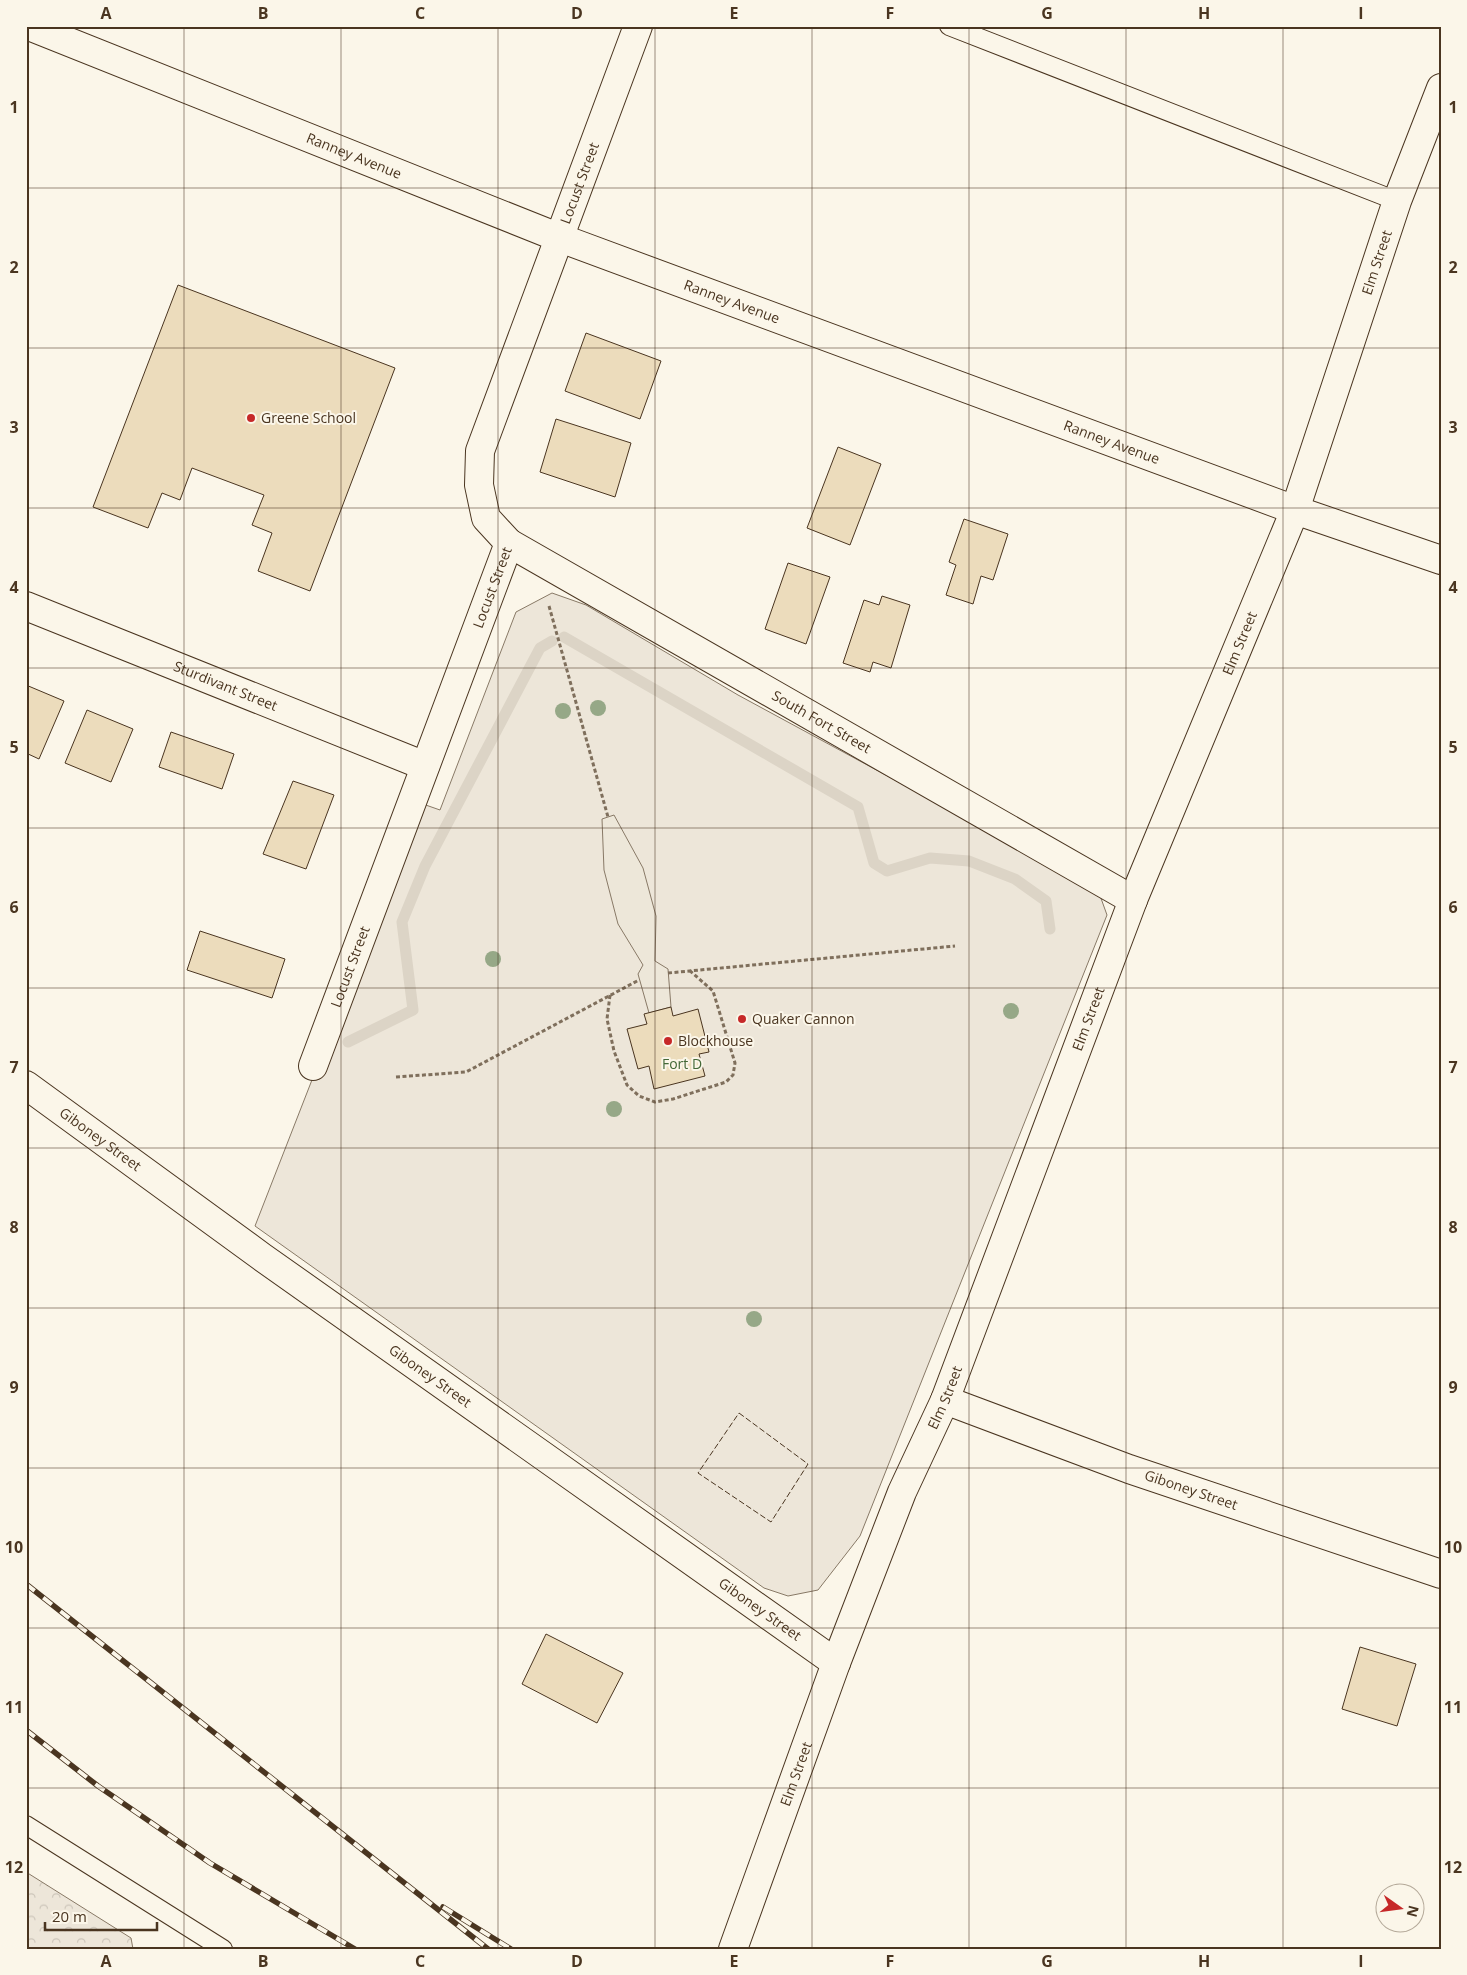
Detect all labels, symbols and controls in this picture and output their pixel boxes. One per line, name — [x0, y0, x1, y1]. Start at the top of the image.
text: A — [100, 2, 112, 24]
text: B — [258, 2, 268, 24]
text: C — [415, 2, 425, 24]
text: D — [571, 2, 583, 24]
text: E — [730, 2, 739, 24]
text: F — [886, 2, 894, 24]
text: G — [1041, 2, 1053, 24]
text: H — [1198, 2, 1210, 24]
text: I — [1358, 2, 1364, 24]
text: 1 — [9, 96, 19, 118]
text: 1 — [1448, 96, 1458, 118]
street label: Ranney Avenue — [304, 128, 405, 183]
street label: Locust Street — [555, 140, 603, 226]
street label: Elm Street — [1357, 227, 1396, 297]
text: 2 — [9, 256, 19, 278]
text: 2 — [1448, 256, 1458, 278]
street label: Ranney Avenue — [681, 275, 783, 328]
place label: Greene School — [261, 408, 356, 427]
marker: Greene School — [245, 412, 257, 424]
street label: Ranney Avenue — [1061, 415, 1163, 468]
text: 3 — [9, 416, 19, 438]
text: 3 — [1448, 416, 1458, 438]
street label: Locust Street — [468, 544, 516, 631]
text: 4 — [9, 576, 19, 598]
text: 4 — [1448, 576, 1458, 598]
street label: Elm Street — [1218, 608, 1261, 678]
street label: Sturdivant Street — [171, 656, 280, 715]
street label: South Fort Street — [769, 685, 875, 757]
text: 5 — [9, 736, 19, 758]
text: 5 — [1448, 736, 1458, 758]
text: 6 — [9, 896, 19, 918]
text: 6 — [1448, 896, 1458, 918]
street label: Locust Street — [326, 923, 374, 1010]
street label: Elm Street — [1067, 984, 1109, 1053]
place label: Quaker Cannon — [752, 1009, 855, 1028]
marker: Quaker Cannon — [736, 1013, 748, 1025]
place label: Blockhouse — [678, 1031, 753, 1050]
marker: Blockhouse — [662, 1035, 674, 1047]
park label: Fort D — [662, 1054, 702, 1073]
text: 7 — [9, 1056, 19, 1078]
text: 7 — [1448, 1056, 1458, 1078]
street label: Giboney Street — [56, 1103, 145, 1175]
text: 8 — [9, 1216, 19, 1238]
text: 8 — [1448, 1216, 1458, 1238]
street label: Giboney Street — [385, 1340, 476, 1411]
street label: Elm Street — [923, 1363, 966, 1432]
text: 9 — [9, 1376, 19, 1398]
text: 9 — [1448, 1376, 1458, 1398]
street label: Giboney Street — [1142, 1465, 1240, 1514]
text: 10 — [5, 1536, 23, 1558]
text: 10 — [1444, 1536, 1462, 1558]
street label: Giboney Street — [715, 1573, 805, 1645]
text: 11 — [5, 1696, 23, 1718]
text: 11 — [1444, 1696, 1462, 1718]
street label: Elm Street — [775, 1739, 816, 1809]
text: 12 — [5, 1856, 23, 1878]
text: 12 — [1444, 1856, 1462, 1878]
north arrow — [1374, 1882, 1424, 1932]
scale bar — [45, 1900, 158, 1932]
text: N — [1403, 1903, 1424, 1919]
text: 20 m — [52, 1906, 87, 1926]
text: A — [100, 1950, 112, 1972]
text: B — [258, 1950, 268, 1972]
text: C — [415, 1950, 425, 1972]
text: D — [571, 1950, 583, 1972]
text: E — [730, 1950, 739, 1972]
text: F — [886, 1950, 894, 1972]
text: G — [1041, 1950, 1053, 1972]
text: H — [1198, 1950, 1210, 1972]
text: I — [1358, 1950, 1364, 1972]

